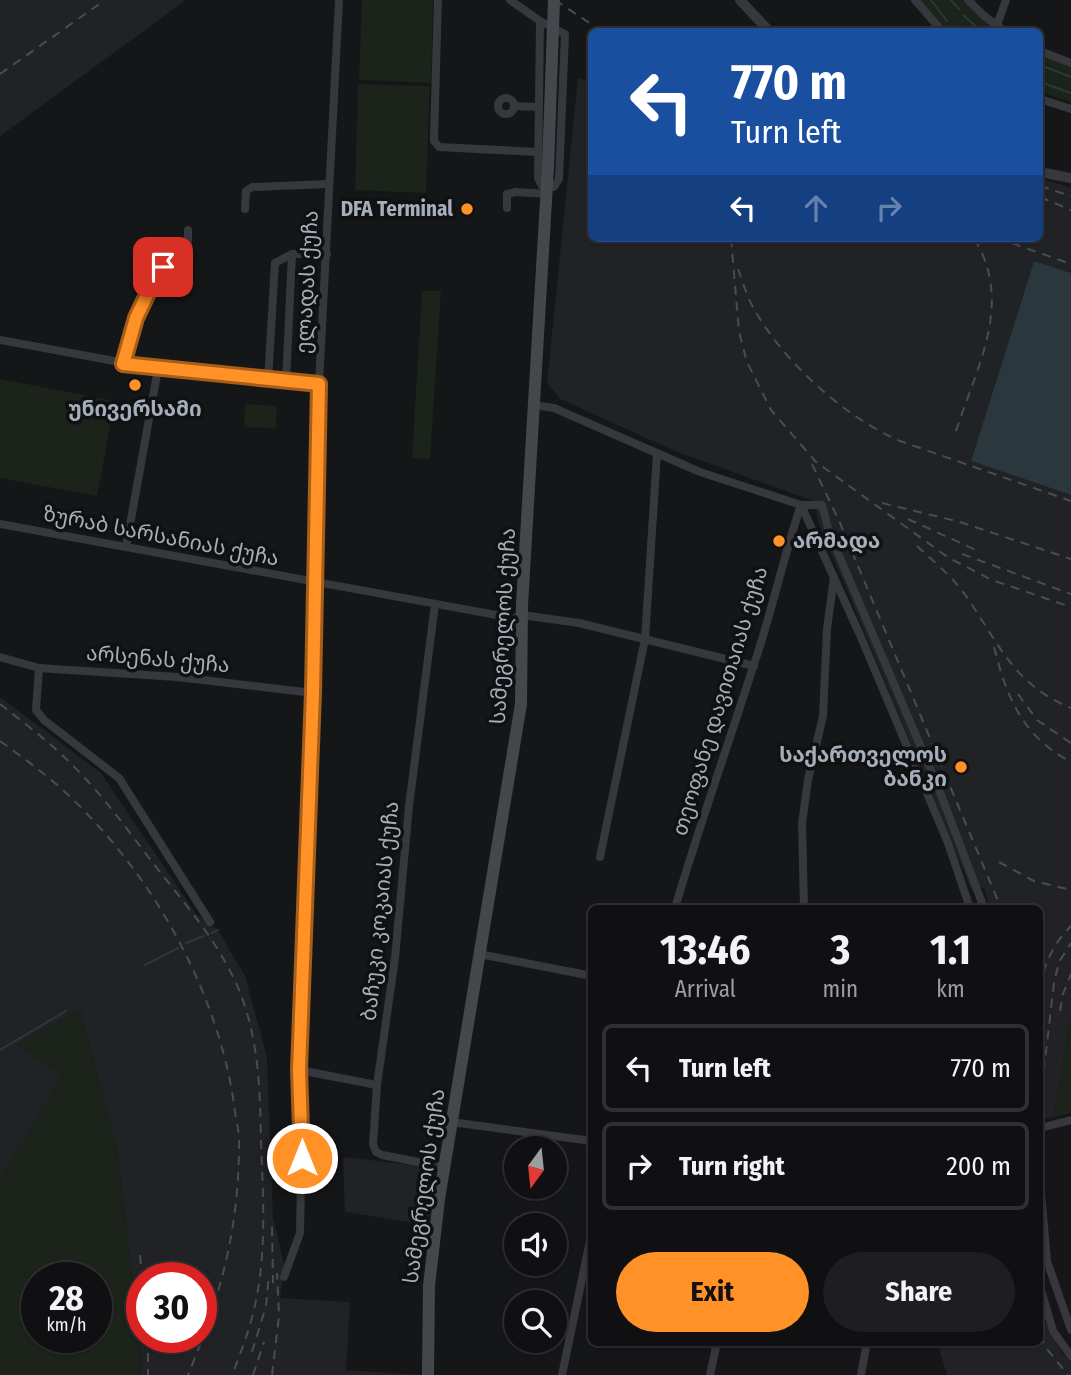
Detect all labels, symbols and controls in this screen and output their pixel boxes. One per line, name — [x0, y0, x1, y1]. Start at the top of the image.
text: 770 m — [731, 53, 847, 112]
icon: left — [616, 56, 707, 147]
text: Turn left — [731, 113, 841, 151]
icon: left — [724, 189, 762, 227]
icon: ahead — [797, 189, 835, 227]
icon: right — [870, 189, 908, 227]
place label: DFA Terminal — [341, 196, 453, 222]
marker: DFA Terminal — [459, 201, 475, 217]
street label: ელადას ქუჩა — [290, 210, 324, 354]
pin — [133, 237, 193, 297]
icon: arrive — [144, 248, 182, 286]
marker: უნივერსამი — [127, 377, 143, 393]
place label: უნივერსამი — [68, 396, 202, 422]
street label: ზურაბ სარსანიას ქუჩა — [41, 500, 281, 572]
street label: სამეგრელოს ქუჩა — [485, 527, 521, 725]
place label: არმადა — [793, 528, 880, 554]
marker: არმადა — [771, 533, 787, 549]
street label: თეოფანე დავითაიას ქუჩა — [667, 563, 773, 839]
street label: არსენას ქუჩა — [85, 640, 231, 678]
place label: საქართველოს ბანკი — [779, 742, 947, 792]
marker: საქართველოს ბანკი — [953, 759, 969, 775]
street label: ბაჩუკი კოკაიას ქუჩა — [356, 800, 404, 1022]
text: 13:46 — [660, 925, 751, 975]
text: 3 — [830, 925, 850, 975]
text: 1.1 — [930, 925, 971, 975]
text: Arrival — [675, 975, 736, 1003]
text: min — [823, 975, 858, 1003]
text: km — [936, 975, 965, 1003]
icon: left — [620, 1049, 658, 1087]
text: Turn left — [679, 1053, 771, 1084]
text: 770 m — [950, 1053, 1011, 1084]
street label: სამეგრელოს ქუჩა — [397, 1087, 451, 1285]
position arrow — [265, 1121, 339, 1195]
north arrow — [504, 1136, 567, 1199]
map controls — [504, 1136, 567, 1353]
icon: right — [620, 1147, 658, 1185]
text: Turn right — [679, 1151, 785, 1182]
text: 200 m — [946, 1151, 1011, 1182]
button: sound — [504, 1213, 567, 1276]
button: Exit — [616, 1252, 809, 1332]
button: Share — [823, 1252, 1015, 1332]
speed limit sign: 30 — [126, 1262, 217, 1353]
text: 28 — [49, 1277, 84, 1319]
button: search — [504, 1290, 567, 1353]
text: km/h — [46, 1314, 87, 1336]

